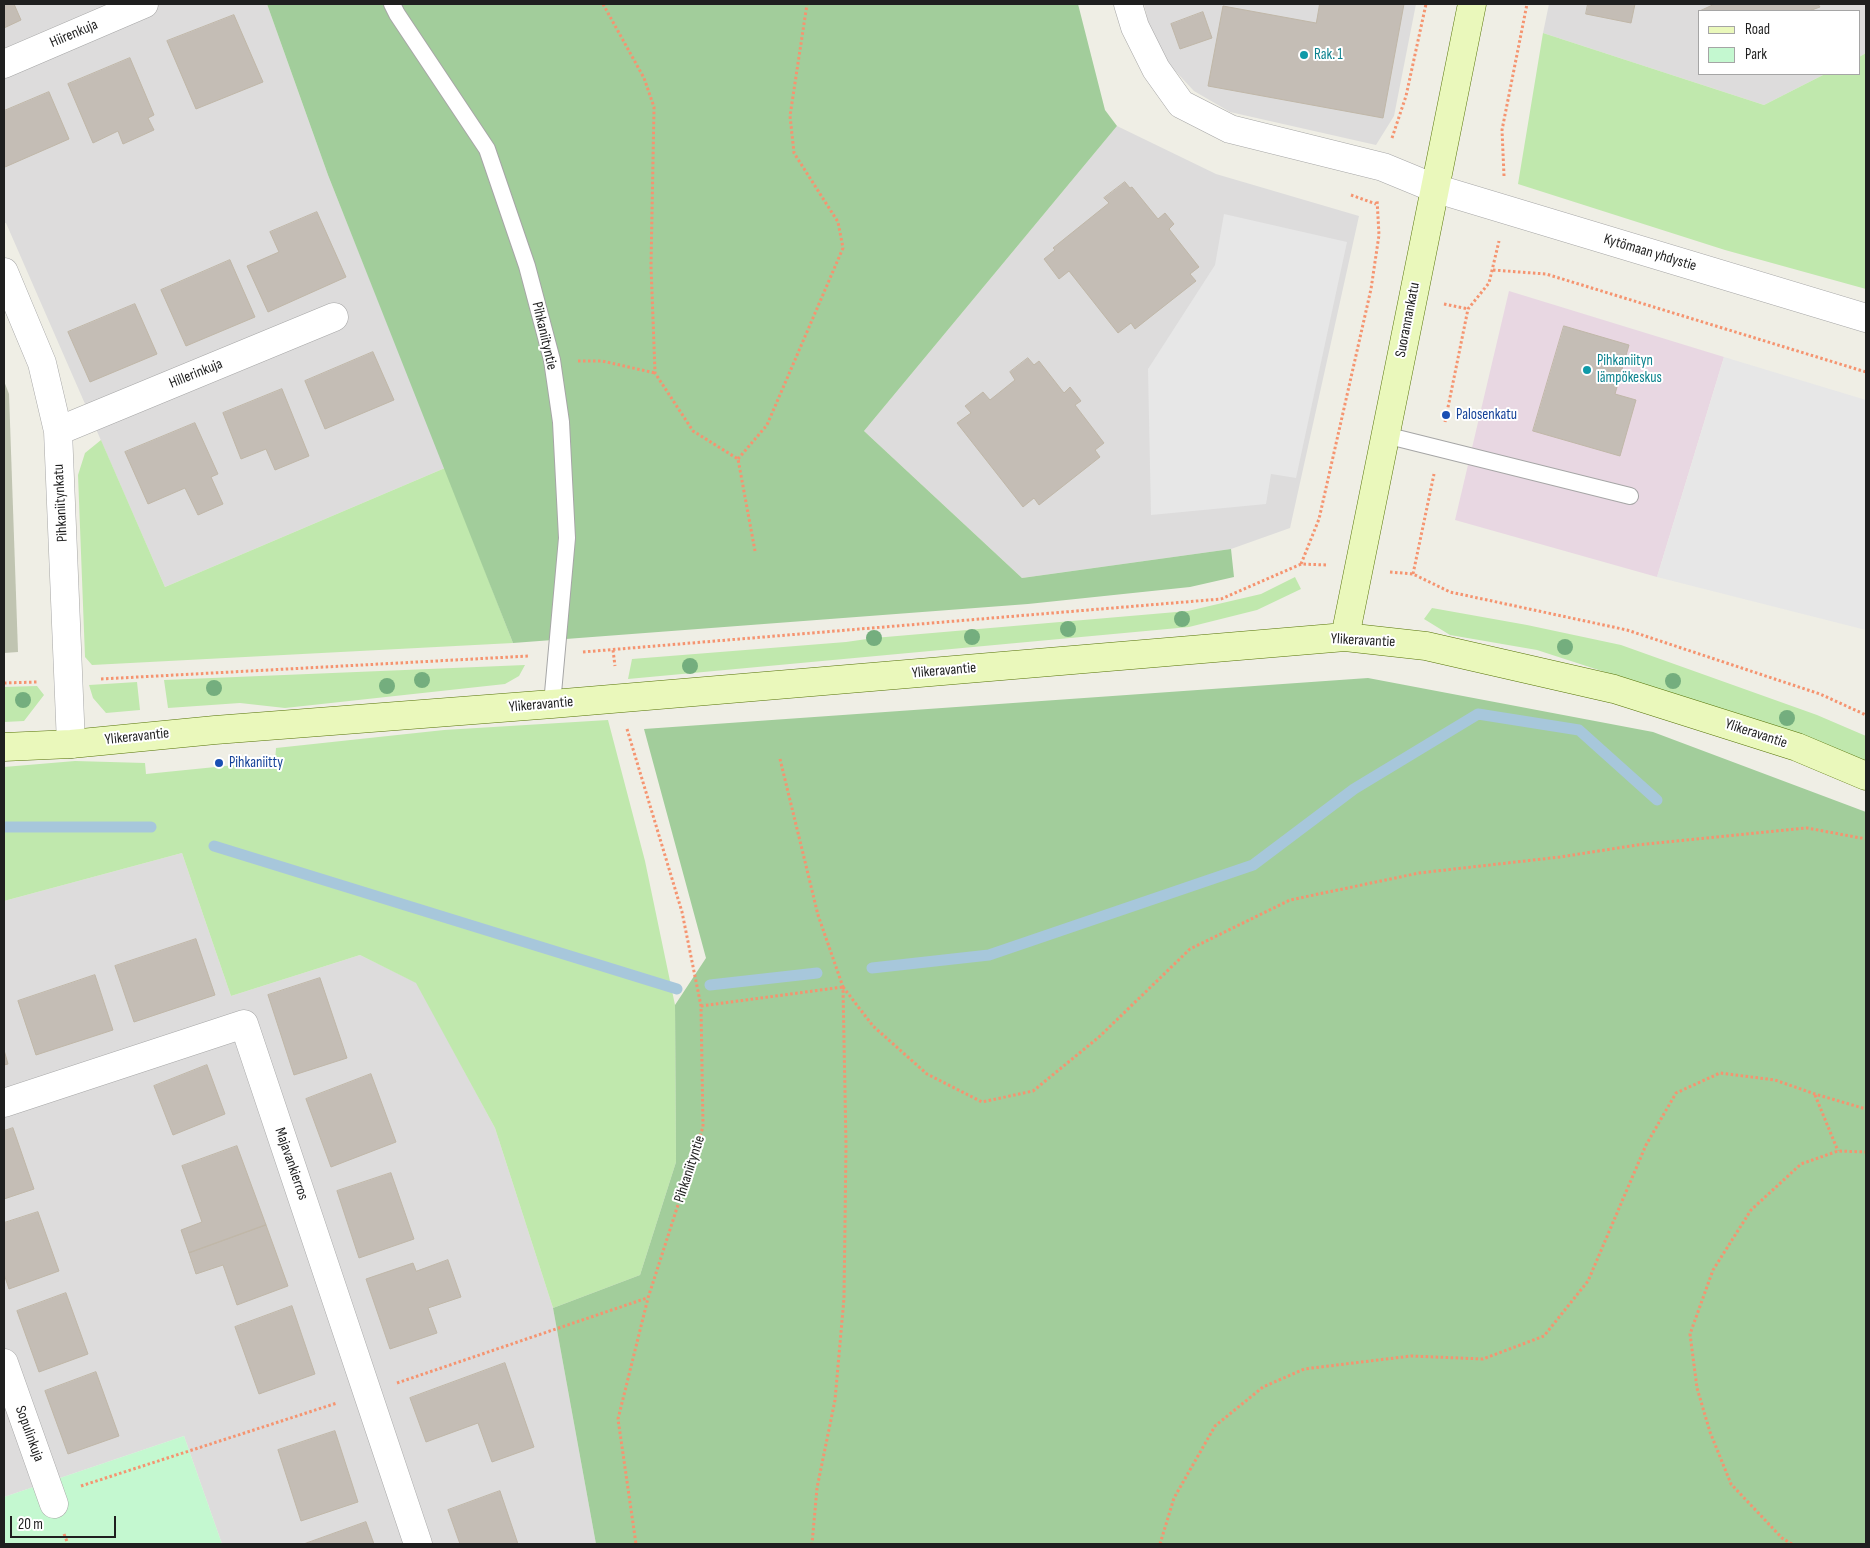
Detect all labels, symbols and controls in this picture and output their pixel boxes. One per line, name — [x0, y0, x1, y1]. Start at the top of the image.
legend — [1698, 10, 1860, 75]
street label: Hiirenkuja — [47, 16, 101, 52]
text: Road — [1745, 20, 1770, 39]
text: Park — [1745, 45, 1767, 64]
place label: Rak. 1 — [1314, 46, 1343, 64]
marker: Rak. 1 — [1298, 49, 1310, 61]
street label: Kytömaan yhdystie — [1601, 230, 1699, 276]
street label: Suorannankatu — [1392, 281, 1424, 359]
street label: Pihkaniityntie — [527, 300, 561, 372]
place label: Pihkaniityn lämpökeskus — [1597, 352, 1662, 387]
street label: Hillerinkuja — [167, 355, 225, 393]
marker: Pihkaniityn lämpökeskus — [1581, 364, 1593, 376]
place label: Palosenkatu — [1456, 406, 1517, 424]
marker: Palosenkatu — [1440, 409, 1452, 421]
street label: Pihkaniitynkatu — [50, 463, 72, 543]
street label: Ylikeravantie — [1330, 630, 1396, 652]
street label: Ylikeravantie — [911, 659, 977, 683]
street label: Ylikeravantie — [508, 693, 574, 717]
street label: Ylikeravantie — [1723, 715, 1789, 753]
street label: Ylikeravantie — [104, 725, 170, 749]
place label: Pihkaniitty — [229, 754, 283, 772]
marker: Pihkaniitty — [213, 757, 225, 769]
street label: Majavankierros — [270, 1125, 312, 1203]
street label: Pihkaniityntie — [671, 1133, 709, 1205]
street label: Sopulinkuja — [11, 1404, 47, 1464]
scale bar — [12, 1506, 119, 1538]
text: 20 m — [18, 1515, 43, 1534]

